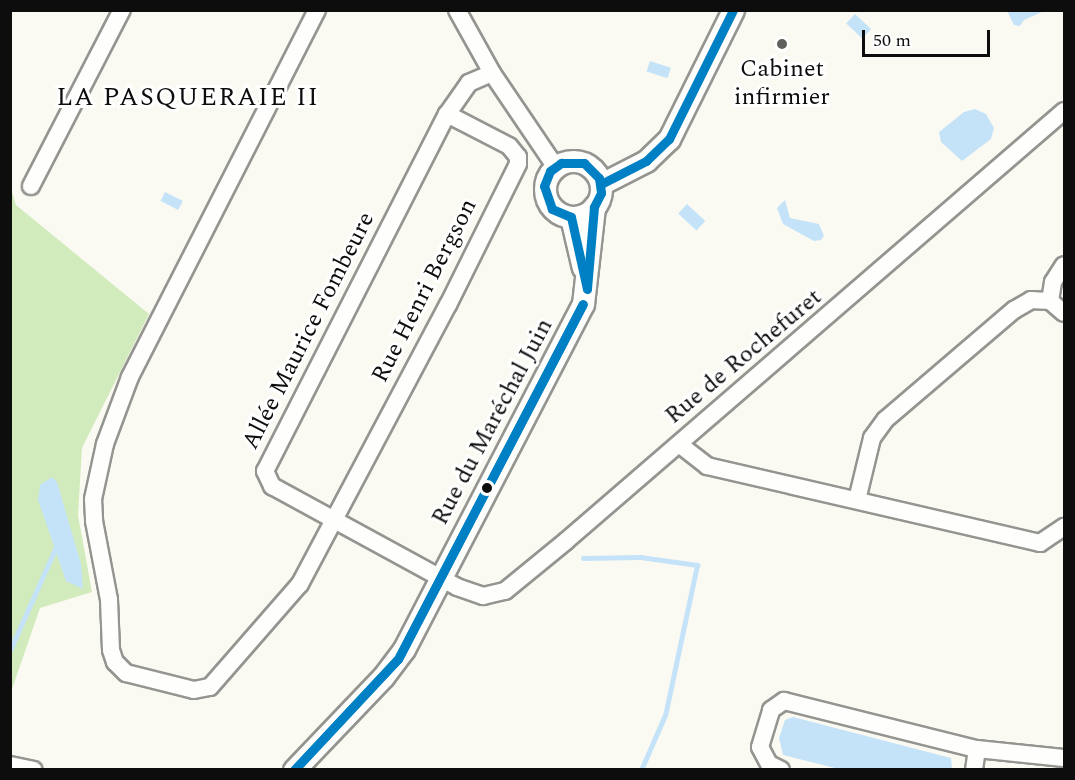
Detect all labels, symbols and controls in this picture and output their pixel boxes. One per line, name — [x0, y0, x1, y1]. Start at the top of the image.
scale bar — [865, 18, 992, 56]
text: 50 m — [873, 27, 911, 54]
marker: Cabinet infirmier — [773, 35, 791, 53]
place label: Cabinet infirmier — [734, 56, 830, 112]
district label: LA PASQUERAIE II — [57, 82, 319, 114]
street label: Rue Henri Bergson — [366, 194, 484, 388]
street label: Allée Maurice Fombeure — [237, 207, 381, 455]
street label: Rue de Rochefuret — [660, 283, 828, 431]
street label: Rue du Maréchal Juin — [426, 314, 560, 530]
unlabelled marker — [481, 482, 493, 494]

